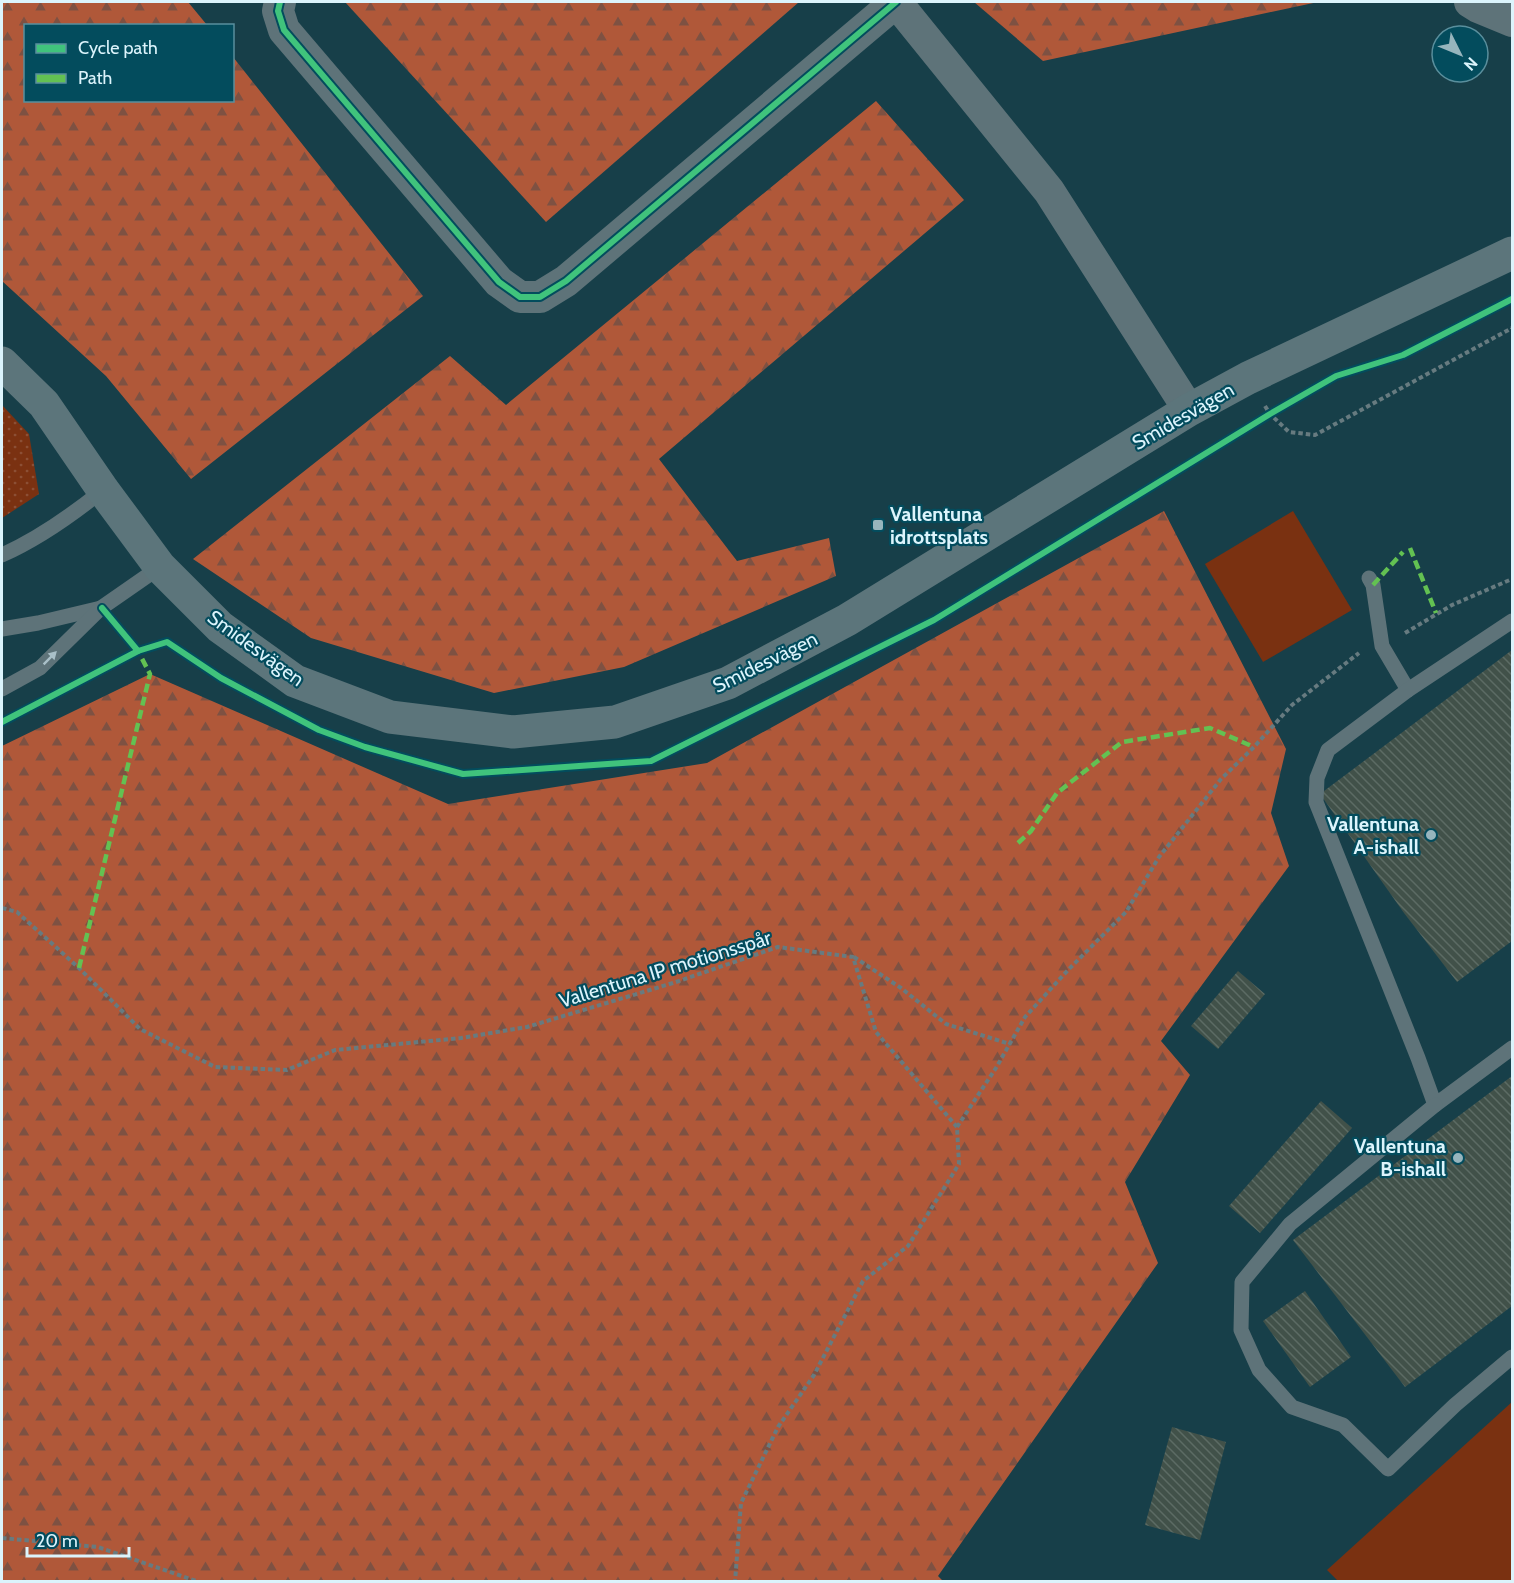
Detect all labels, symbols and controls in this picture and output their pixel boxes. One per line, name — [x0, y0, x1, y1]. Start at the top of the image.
legend — [24, 24, 234, 102]
north arrow — [1430, 24, 1490, 84]
text: Cycle path — [78, 37, 158, 59]
text: N — [1460, 53, 1481, 75]
text: Path — [78, 67, 112, 89]
street label: Smidesvägen — [1128, 377, 1238, 455]
place label: Vallentuna idrottsplats — [890, 502, 988, 549]
marker: Vallentuna idrottsplats — [871, 518, 885, 532]
street label: Smidesvägen — [203, 605, 309, 691]
street label: Smidesvägen — [709, 626, 821, 698]
one-way arrow — [43, 651, 57, 665]
place label: Vallentuna A-ishall — [1327, 812, 1419, 859]
marker: Vallentuna A-ishall — [1424, 828, 1438, 842]
street label: Vallentuna IP motionsspår — [556, 925, 775, 1013]
place label: Vallentuna B-ishall — [1354, 1134, 1446, 1181]
marker: Vallentuna B-ishall — [1451, 1151, 1465, 1165]
scale bar — [27, 1520, 129, 1558]
text: 20 m — [36, 1530, 78, 1552]

